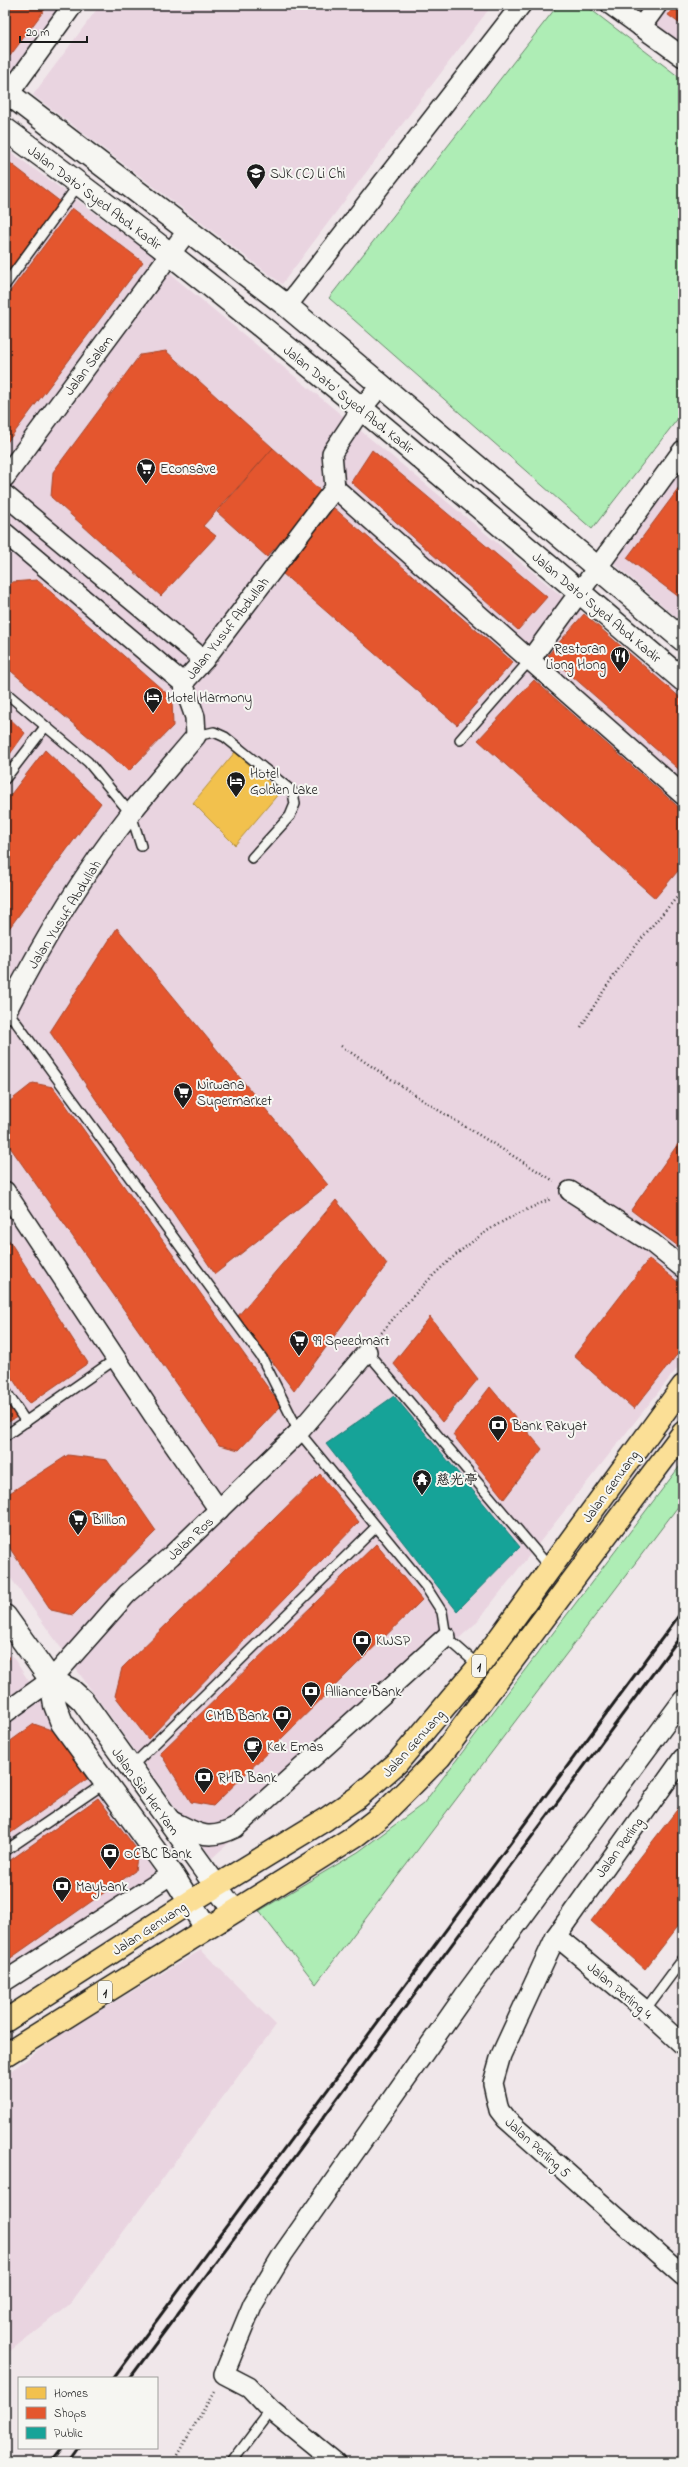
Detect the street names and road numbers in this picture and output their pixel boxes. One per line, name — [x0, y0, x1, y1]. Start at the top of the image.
street label: Jalan Dato' Syed Abd. Kadir — [22, 141, 166, 257]
street label: Jalan Salem — [60, 331, 119, 400]
street label: Jalan Dato' Syed Abd. Kadir — [277, 341, 419, 461]
street label: Jalan Dato' Syed Abd. Kadir — [526, 548, 666, 670]
street label: Jalan Yusuf Abdullah — [181, 573, 275, 685]
street label: Jalan Yusuf Abdullah — [23, 856, 107, 973]
street label: Jalan Genuang — [578, 1446, 646, 1528]
street label: Jalan Ros — [163, 1512, 219, 1566]
road number: 1 — [472, 1655, 486, 1677]
street label: Jalan Genuang — [378, 1705, 451, 1783]
street label: Jalan Sia Her Yam — [106, 1743, 184, 1840]
street label: Jalan Perling — [591, 1813, 650, 1883]
street label: Jalan Genuang — [108, 1897, 192, 1962]
street label: Jalan Perling 4 — [581, 1957, 657, 2026]
road number: 1 — [98, 1981, 112, 2003]
street label: Jalan Perling 5 — [499, 2113, 575, 2184]

